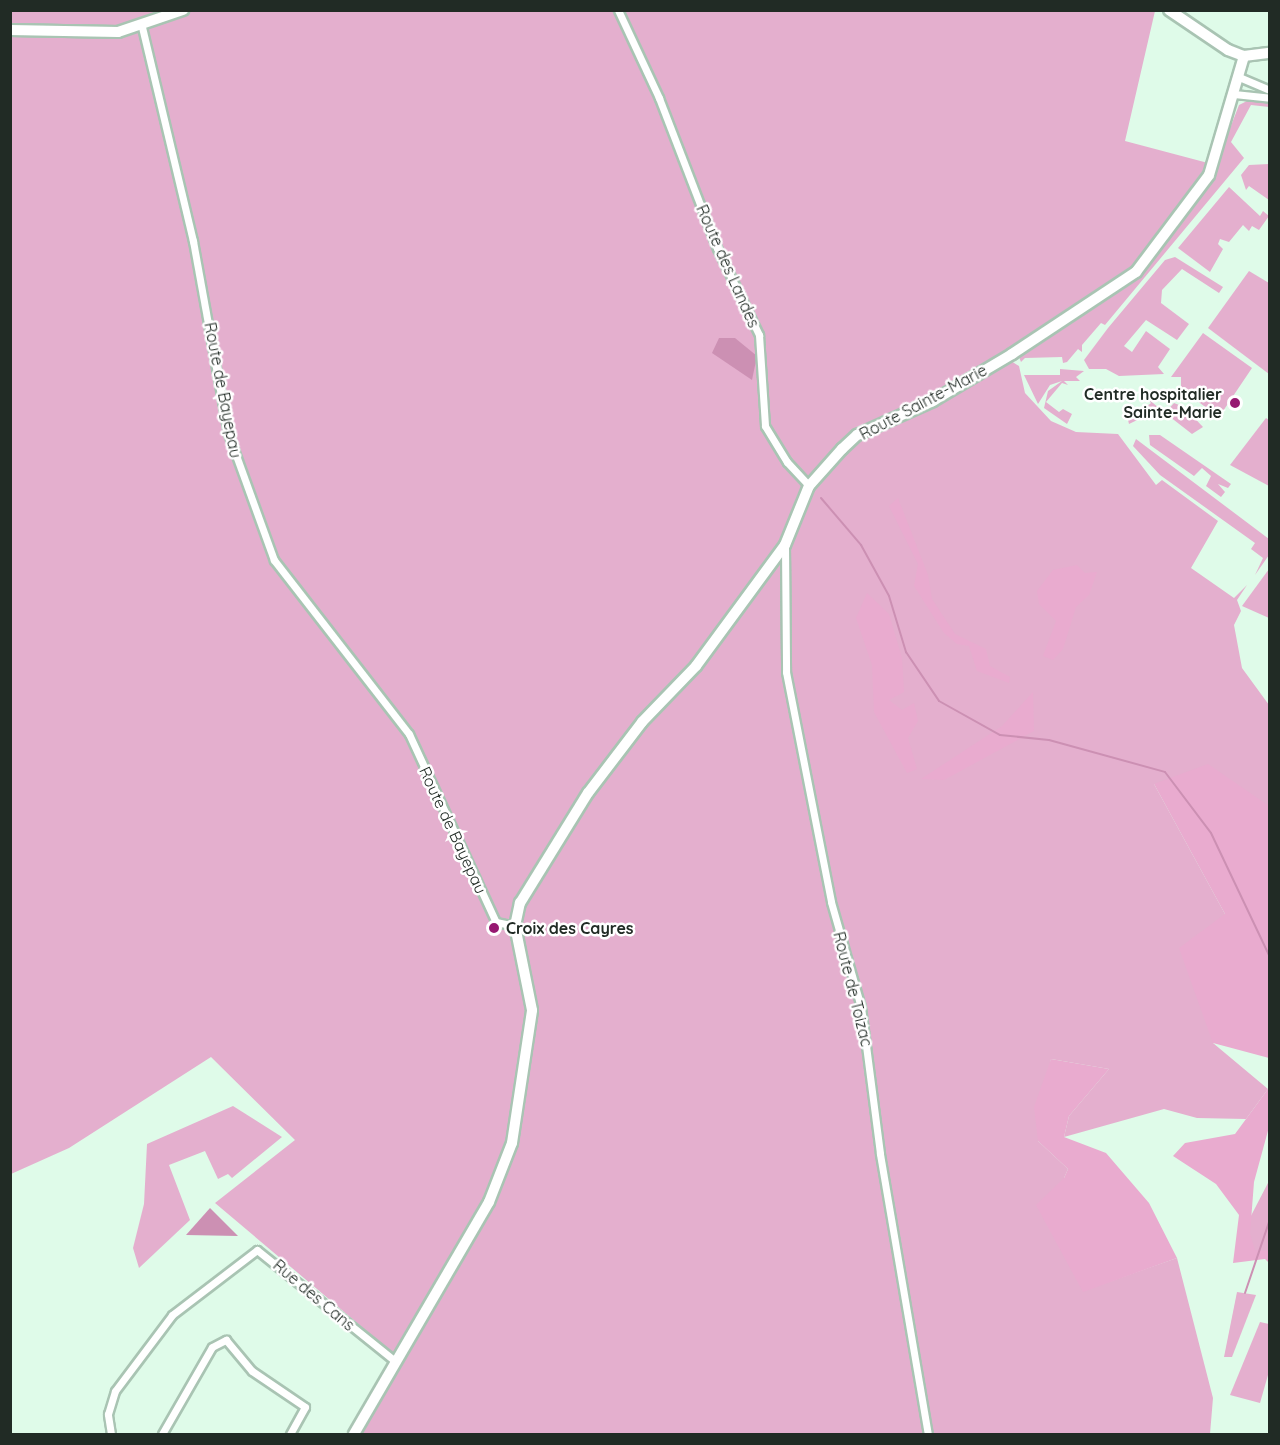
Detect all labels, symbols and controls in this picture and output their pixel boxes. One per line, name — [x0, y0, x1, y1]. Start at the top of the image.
street label: Route des Landes — [692, 202, 764, 330]
street label: Route de Bayepau — [200, 321, 246, 459]
street label: Route Sainte-Marie — [856, 360, 990, 444]
place label: Centre hospitalier Sainte-Marie — [1084, 384, 1222, 422]
marker: Centre hospitalier Sainte-Marie — [1226, 394, 1244, 412]
street label: Route de Bayepau — [415, 764, 491, 896]
place label: Croix des Cayres — [506, 918, 634, 938]
marker: Croix des Cayres — [487, 921, 501, 935]
street label: Route de Toizac — [829, 930, 877, 1048]
street label: Rue des Cans — [269, 1255, 359, 1335]

